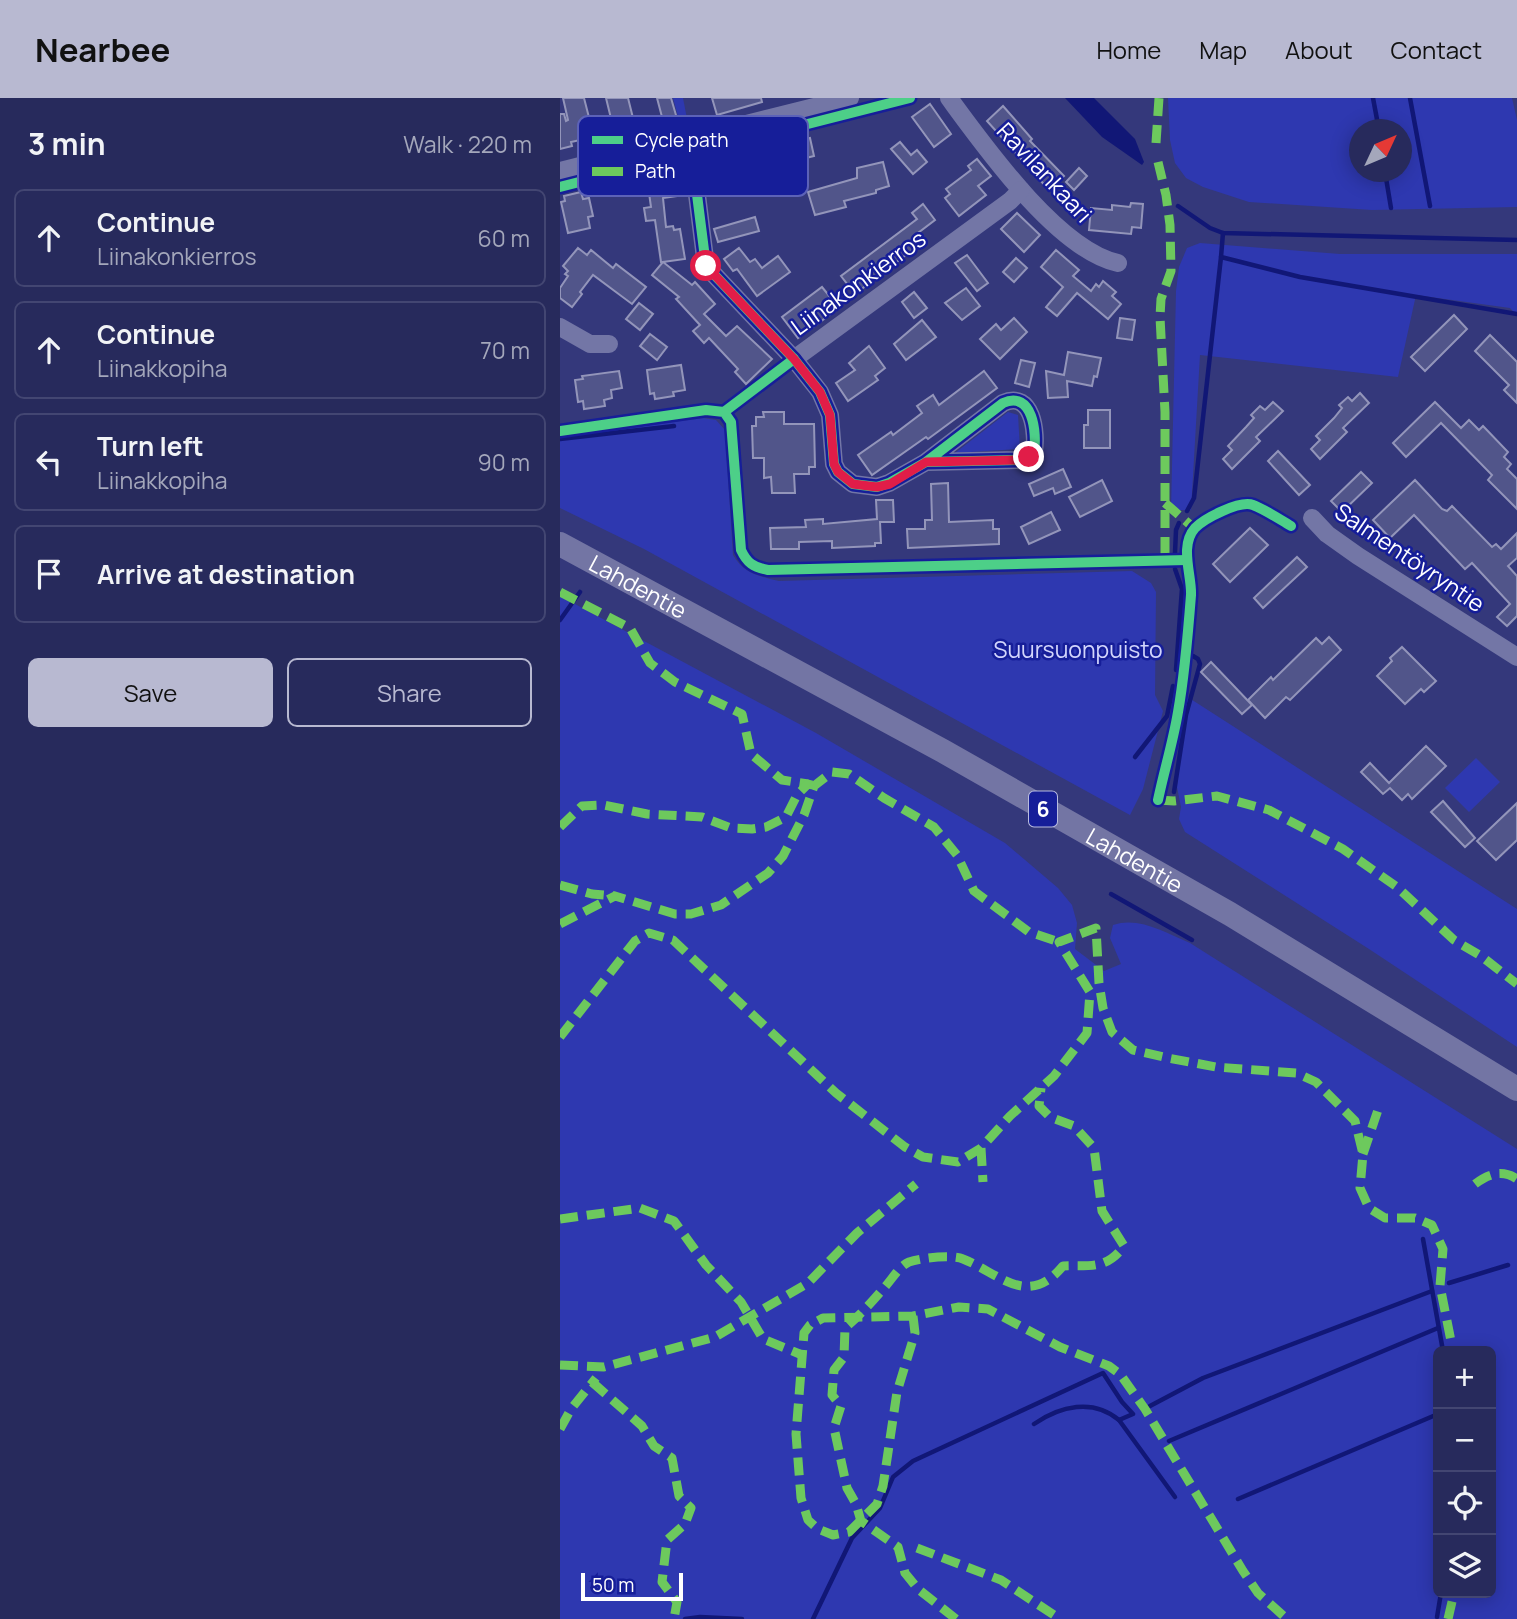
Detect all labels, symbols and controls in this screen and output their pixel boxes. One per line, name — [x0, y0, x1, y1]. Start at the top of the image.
text: Nearbee — [35, 27, 170, 72]
text: Home — [1096, 33, 1161, 66]
text: Map — [1199, 33, 1247, 66]
text: About — [1285, 33, 1353, 66]
text: Contact — [1391, 33, 1482, 66]
street label: Ravilankaari — [990, 115, 1100, 229]
legend — [578, 116, 808, 196]
north arrow — [1349, 119, 1412, 182]
text: 3 min — [28, 123, 106, 164]
text: Cycle path — [635, 127, 729, 153]
text: Walk · 220 m — [403, 128, 532, 160]
text: Path — [635, 158, 675, 184]
text: Continue — [97, 204, 215, 240]
icon: ahead — [30, 219, 68, 257]
text: 60 m — [478, 222, 530, 254]
street label: Liinakonkierros — [784, 222, 932, 342]
text: Liinakonkierros — [97, 240, 257, 272]
route start — [690, 250, 721, 281]
text: Continue — [97, 316, 215, 352]
icon: ahead — [30, 331, 68, 369]
text: 70 m — [480, 334, 530, 366]
text: Liinakkopiha — [97, 352, 228, 384]
text: Turn left — [97, 428, 204, 464]
route end — [1013, 441, 1044, 472]
icon: left — [30, 443, 68, 481]
text: 90 m — [478, 446, 530, 478]
text: Liinakkopiha — [97, 464, 228, 496]
street label: Salmentöyryntie — [1329, 495, 1491, 619]
street label: Lahdentie — [584, 547, 693, 626]
icon: arrive — [30, 555, 68, 593]
text: Arrive at destination — [97, 556, 355, 592]
park label: Suursuonpuisto — [993, 633, 1163, 665]
button: Save — [28, 658, 273, 727]
button: Share — [287, 658, 532, 727]
road number: 6 — [1029, 792, 1057, 826]
street label: Lahdentie — [1081, 820, 1189, 900]
map controls — [1433, 1346, 1496, 1598]
button: + — [1433, 1346, 1496, 1409]
button: − — [1433, 1409, 1496, 1472]
button: locate — [1433, 1472, 1496, 1535]
button: layers — [1433, 1535, 1496, 1598]
scale bar — [581, 1570, 682, 1602]
text: 50 m — [592, 1572, 634, 1598]

